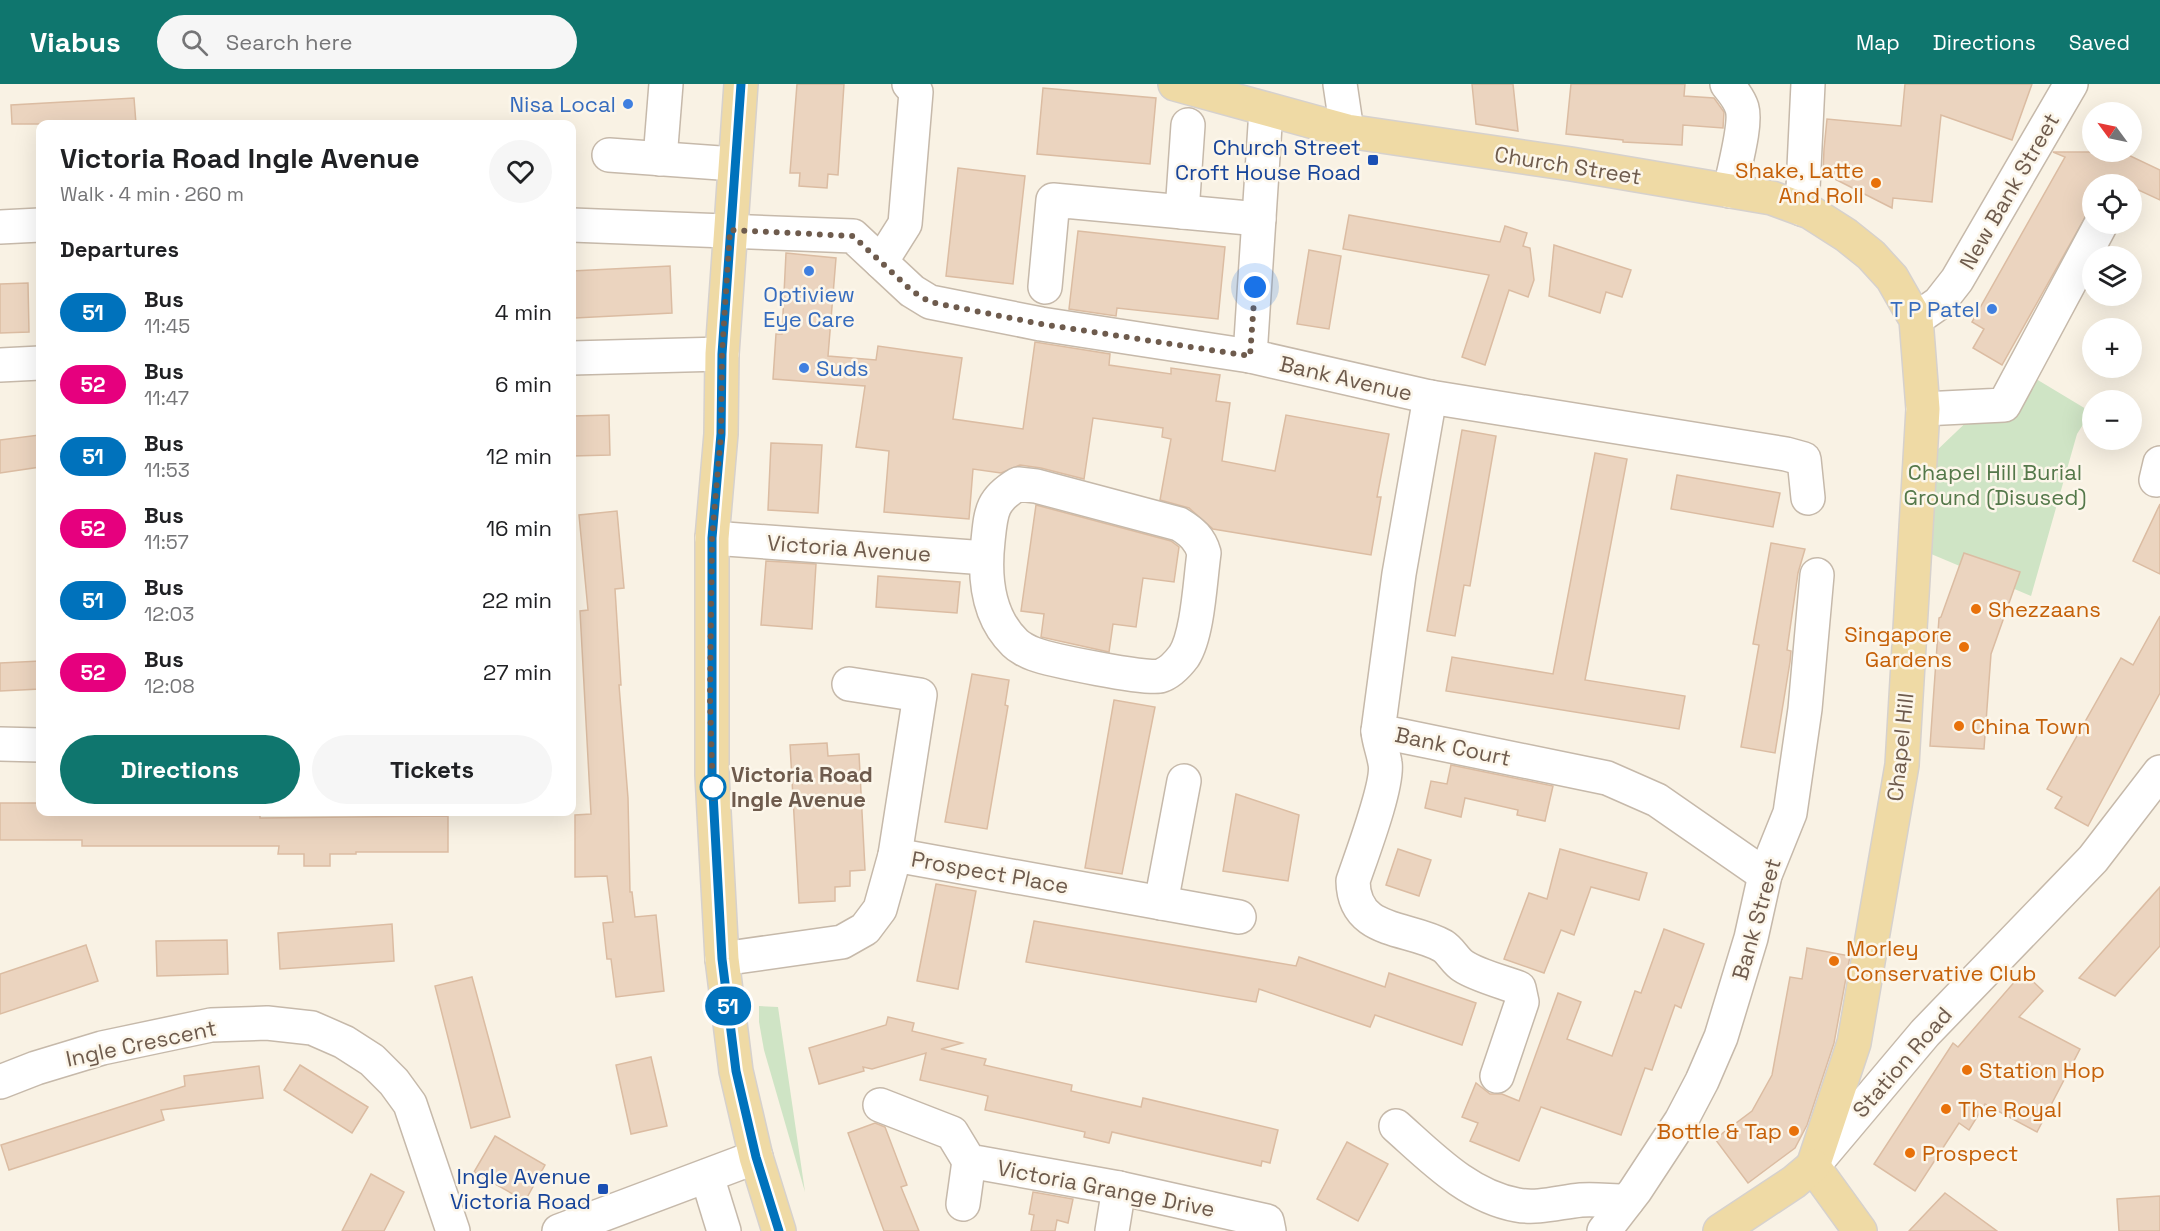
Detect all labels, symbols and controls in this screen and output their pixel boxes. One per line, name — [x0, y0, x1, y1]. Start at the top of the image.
search box — [157, 15, 577, 69]
text: Viabus — [30, 24, 121, 60]
icon: search — [178, 26, 211, 59]
text: Search here — [226, 28, 353, 56]
text: Map — [1856, 29, 1900, 56]
text: Directions — [1933, 29, 2036, 56]
text: Saved — [2069, 29, 2130, 56]
place label: Nisa Local — [509, 90, 616, 118]
marker: Nisa Local — [621, 97, 635, 111]
north arrow — [2082, 102, 2142, 162]
map controls — [2082, 102, 2142, 450]
street label: New Bank Street — [1953, 108, 2065, 274]
place label: Church Street Croft House Road — [1175, 133, 1361, 186]
text: Victoria Road Ingle Avenue — [60, 140, 420, 176]
button: heart — [489, 140, 552, 203]
street label: Church Street — [1493, 140, 1643, 190]
marker: Church Street Croft House Road — [1366, 153, 1380, 167]
place label: Shake, Latte And Roll — [1735, 156, 1864, 209]
button: locate — [2082, 174, 2142, 234]
marker: Shake, Latte And Roll — [1869, 176, 1883, 190]
text: Walk · 4 min · 260 m — [60, 181, 244, 207]
text: Departures — [60, 235, 179, 263]
button: layers — [2082, 246, 2142, 306]
marker: Optiview Eye Care — [802, 264, 816, 278]
your location — [1240, 272, 1270, 302]
place label: Optiview Eye Care — [763, 280, 855, 333]
text: Bus — [144, 285, 184, 313]
place label: T P Patel — [1890, 295, 1980, 323]
text: 4 min — [495, 298, 552, 326]
text: 51 — [82, 299, 104, 326]
marker: T P Patel — [1985, 302, 1999, 316]
text: 11:45 — [144, 313, 190, 339]
button: + — [2082, 318, 2142, 378]
street label: Bank Avenue — [1277, 349, 1415, 407]
place label: Suds — [816, 354, 869, 382]
text: Bus — [144, 357, 184, 385]
marker: Suds — [797, 361, 811, 375]
text: 6 min — [495, 370, 552, 398]
text: 52 — [81, 371, 105, 398]
text: 11:47 — [144, 385, 189, 411]
button: − — [2082, 390, 2142, 450]
text: Bus — [144, 429, 184, 457]
text: 12 min — [486, 442, 552, 470]
text: 51 — [82, 443, 104, 470]
text: 11:53 — [144, 457, 190, 483]
park label: Chapel Hill Burial Ground (Disused) — [1903, 458, 2087, 511]
text: Bus — [144, 501, 184, 529]
text: 16 min — [486, 514, 552, 542]
text: 52 — [81, 515, 105, 542]
street label: Victoria Avenue — [766, 528, 932, 568]
text: 11:57 — [144, 529, 189, 555]
text: Bus — [144, 573, 184, 601]
text: 22 min — [482, 586, 552, 614]
text: 51 — [82, 587, 104, 614]
place label: Shezzaans — [1988, 595, 2101, 623]
text: 12:03 — [144, 601, 194, 627]
marker: Shezzaans — [1969, 602, 1983, 616]
place label: Singapore Gardens — [1844, 620, 1952, 673]
marker: Singapore Gardens — [1957, 640, 1971, 654]
text: Bus — [144, 645, 184, 673]
text: 27 min — [483, 658, 552, 686]
text: 52 — [81, 659, 105, 686]
text: 12:08 — [144, 673, 195, 699]
street label: Chapel Hill — [1880, 691, 1920, 803]
place label: China Town — [1971, 712, 2090, 740]
marker: China Town — [1952, 719, 1966, 733]
street label: Bank Court — [1392, 720, 1514, 772]
button: Directions — [60, 735, 300, 804]
button: Tickets — [312, 735, 552, 804]
place label: Victoria Road Ingle Avenue — [731, 760, 873, 813]
marker: Victoria Road Ingle Avenue — [700, 774, 726, 800]
street label: Prospect Place — [909, 844, 1071, 900]
street label: Bank Street — [1725, 855, 1787, 983]
place label: Morley Conservative Club — [1846, 934, 2036, 987]
marker: Morley Conservative Club — [1827, 954, 1841, 968]
line badge: 51 — [701, 986, 755, 1026]
text: 51 — [717, 993, 739, 1020]
street label: Station Road — [1846, 1001, 1958, 1123]
street label: Ingle Crescent — [63, 1013, 219, 1073]
place label: Station Hop — [1979, 1056, 2105, 1084]
marker: Station Hop — [1960, 1063, 1974, 1077]
place label: The Royal — [1958, 1095, 2062, 1123]
marker: The Royal — [1939, 1102, 1953, 1116]
place label: Bottle & Tap — [1656, 1117, 1782, 1145]
marker: Bottle & Tap — [1787, 1124, 1801, 1138]
place label: Prospect — [1922, 1139, 2018, 1167]
marker: Prospect — [1903, 1146, 1917, 1160]
street label: Victoria Grange Drive — [995, 1153, 1217, 1223]
place label: Ingle Avenue Victoria Road — [450, 1162, 591, 1215]
marker: Ingle Avenue Victoria Road — [596, 1182, 610, 1196]

